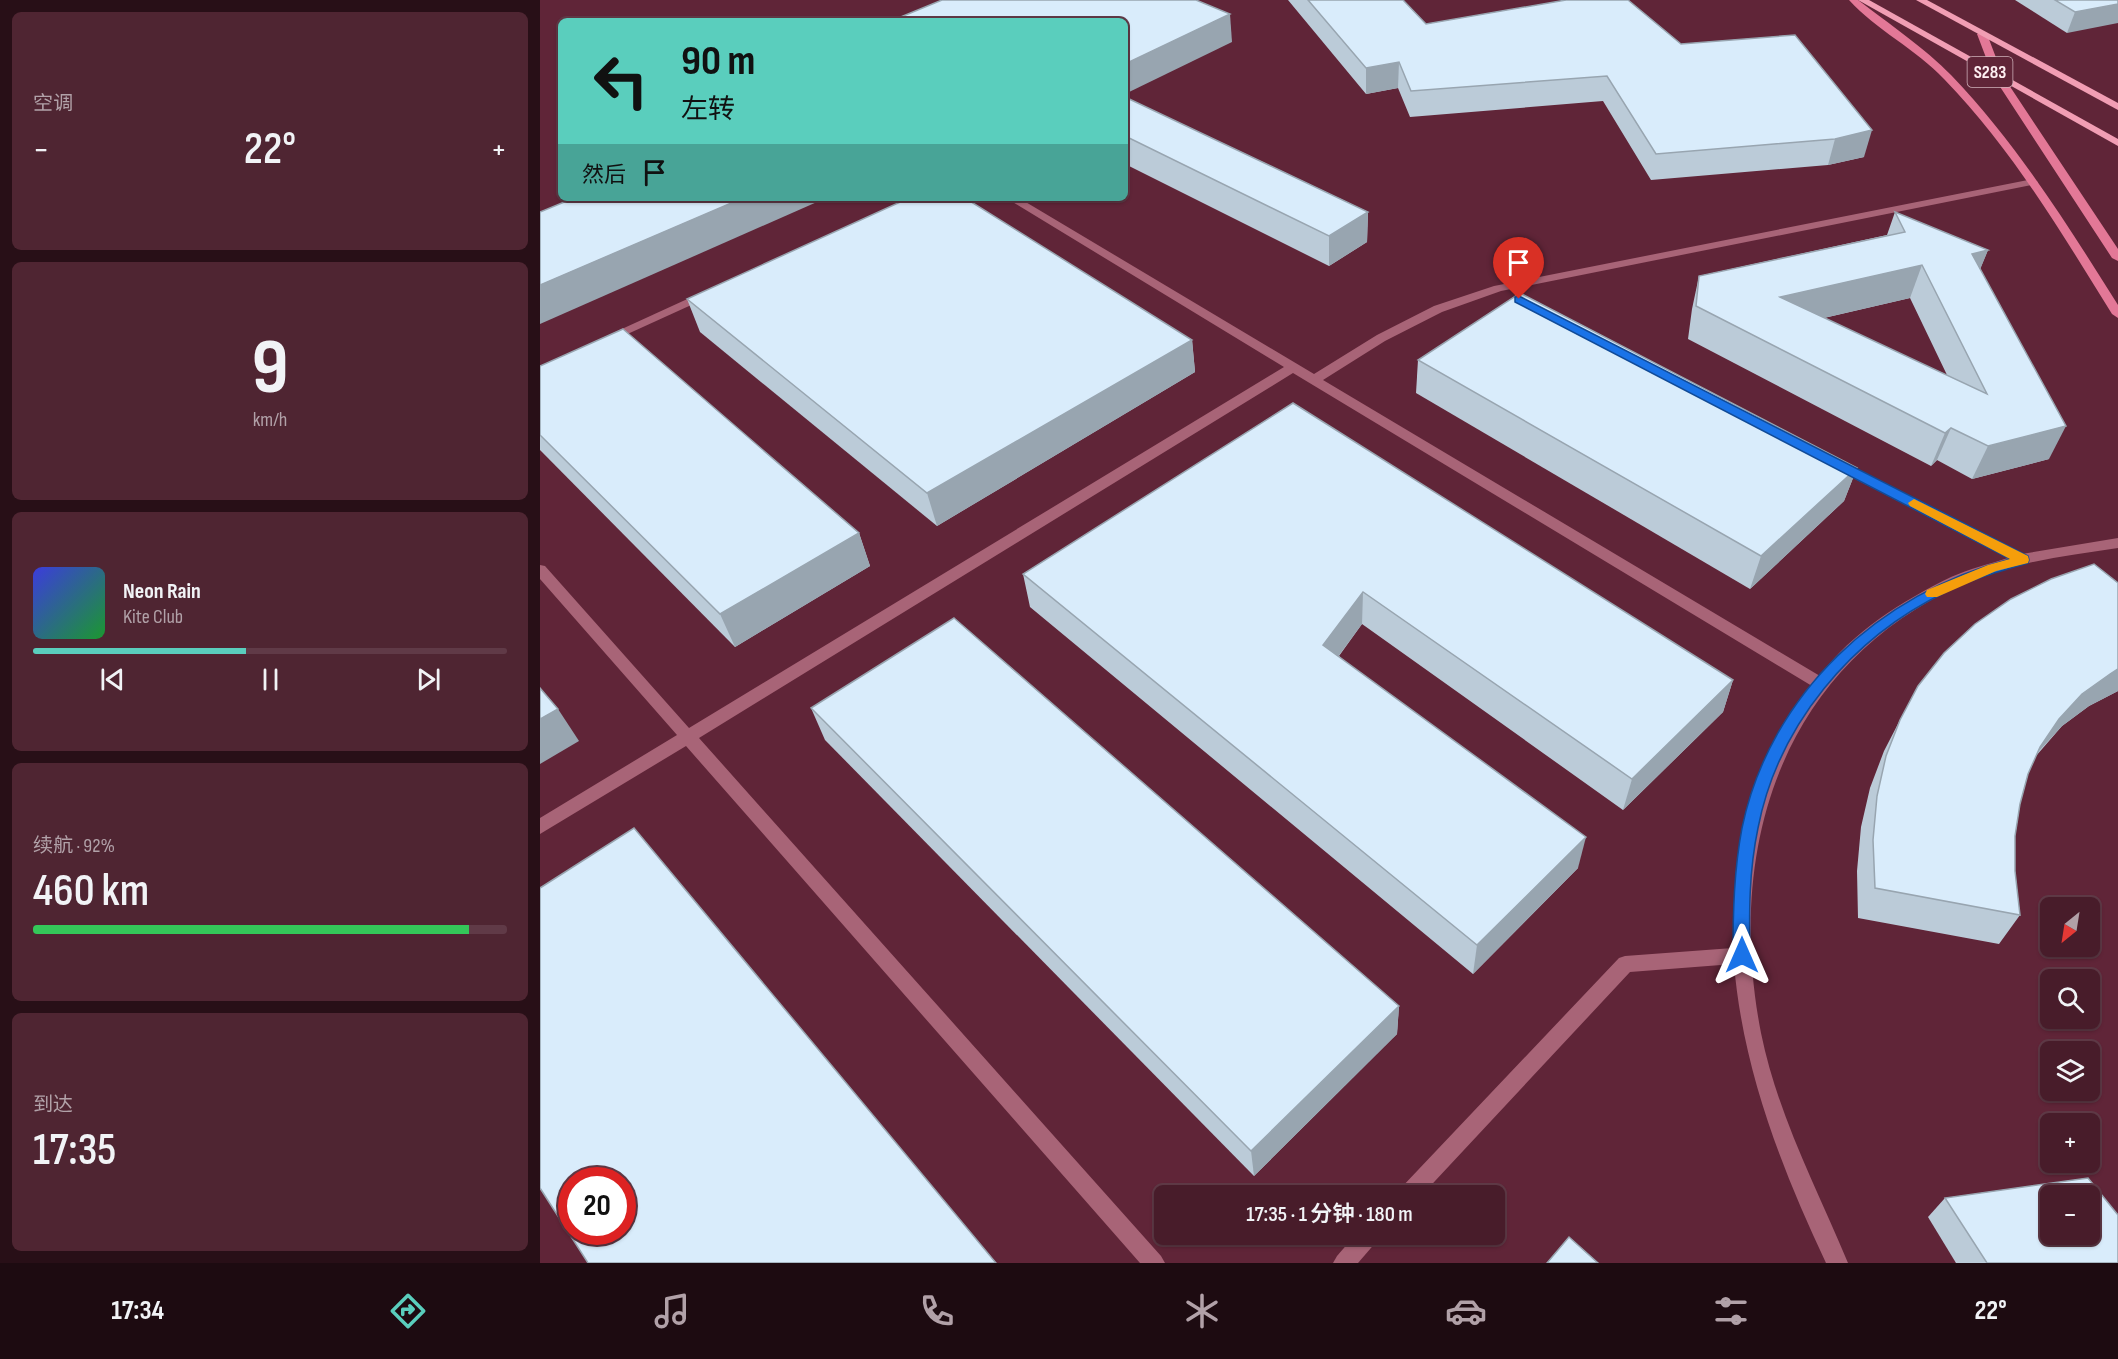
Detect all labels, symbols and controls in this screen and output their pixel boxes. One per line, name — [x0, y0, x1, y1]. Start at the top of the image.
text: 90 m — [681, 36, 755, 87]
icon: left — [582, 42, 660, 120]
road number: S283 — [1968, 57, 2012, 87]
text: 空调 — [33, 92, 73, 116]
text: 左转 — [681, 94, 735, 126]
text: 22° — [244, 122, 296, 177]
text: − — [33, 130, 49, 170]
text: + — [491, 130, 507, 170]
icon: arrive — [638, 156, 671, 189]
text: 然后 — [582, 162, 626, 189]
pin — [1493, 237, 1544, 299]
icon: arrive — [1502, 246, 1535, 279]
text: 9 — [252, 322, 288, 415]
text: km/h — [253, 408, 287, 432]
text: Neon Rain — [123, 578, 201, 605]
text: Kite Club — [123, 605, 183, 629]
icon: previous — [96, 663, 129, 696]
icon: pause — [254, 663, 287, 696]
icon: next — [412, 663, 445, 696]
text: 续航 · 92% — [33, 834, 115, 858]
text: 460 km — [33, 864, 149, 919]
north arrow — [2040, 897, 2100, 957]
map controls — [2040, 897, 2100, 1245]
position arrow — [1710, 923, 1774, 987]
button: search — [2040, 969, 2100, 1029]
button: layers — [2040, 1041, 2100, 1101]
text: 到达 — [33, 1093, 73, 1117]
button: + — [2040, 1113, 2100, 1173]
text: 17:35 — [33, 1123, 116, 1178]
speed limit sign: 20 — [558, 1167, 636, 1245]
button: − — [2040, 1185, 2100, 1245]
text: 17:35 · 1 分钟 · 180 m — [1246, 1201, 1413, 1228]
icon: directions — [387, 1290, 429, 1332]
icon: music — [651, 1290, 693, 1332]
icon: phone — [916, 1290, 958, 1332]
icon: climate — [1181, 1290, 1223, 1332]
icon: car — [1445, 1290, 1487, 1332]
icon: filters — [1710, 1290, 1752, 1332]
text: 17:34 — [111, 1295, 164, 1327]
text: 22° — [1974, 1295, 2007, 1327]

